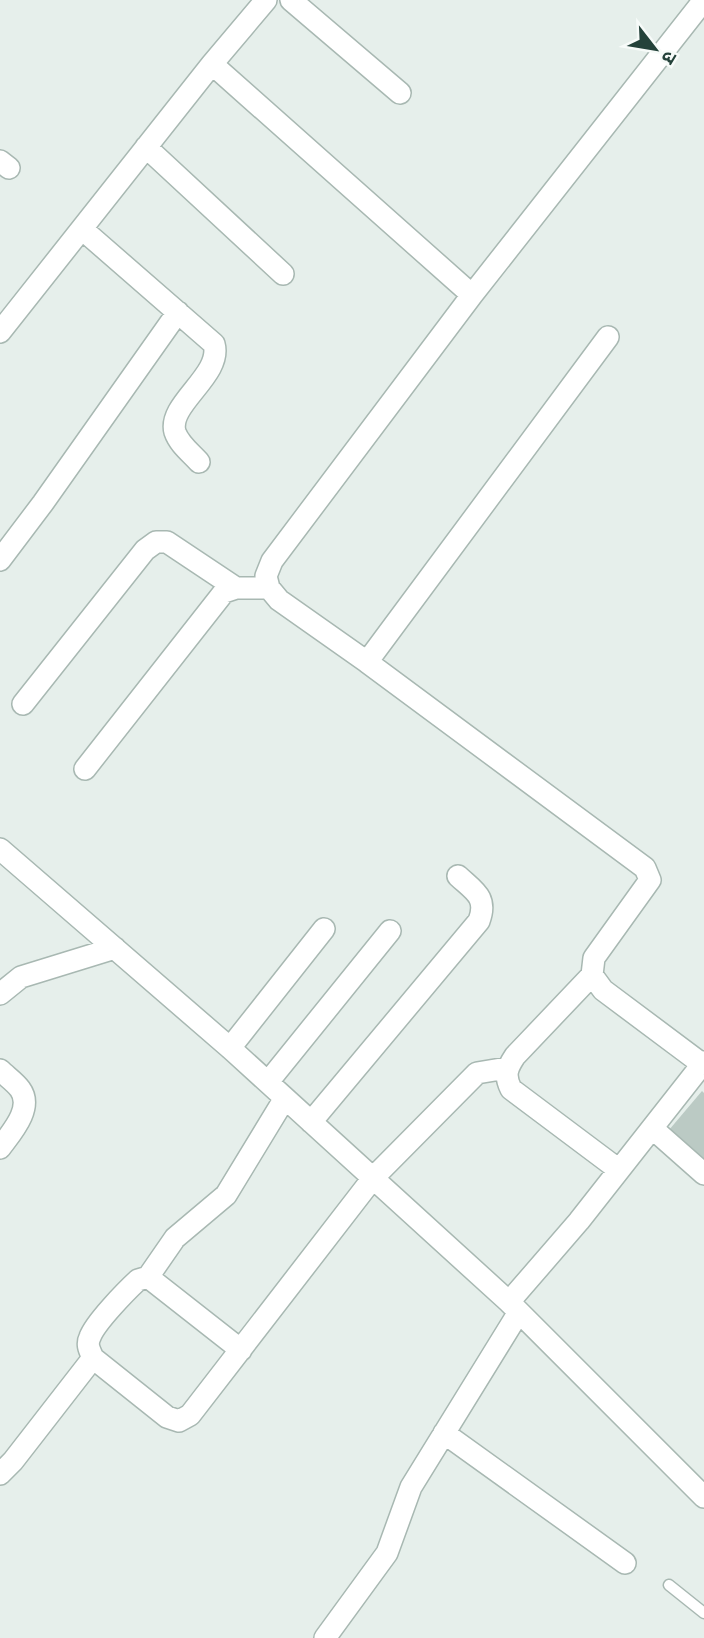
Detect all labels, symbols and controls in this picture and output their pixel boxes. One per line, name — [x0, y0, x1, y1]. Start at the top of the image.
north arrow — [620, 14, 690, 84]
text: उ — [654, 46, 684, 70]

